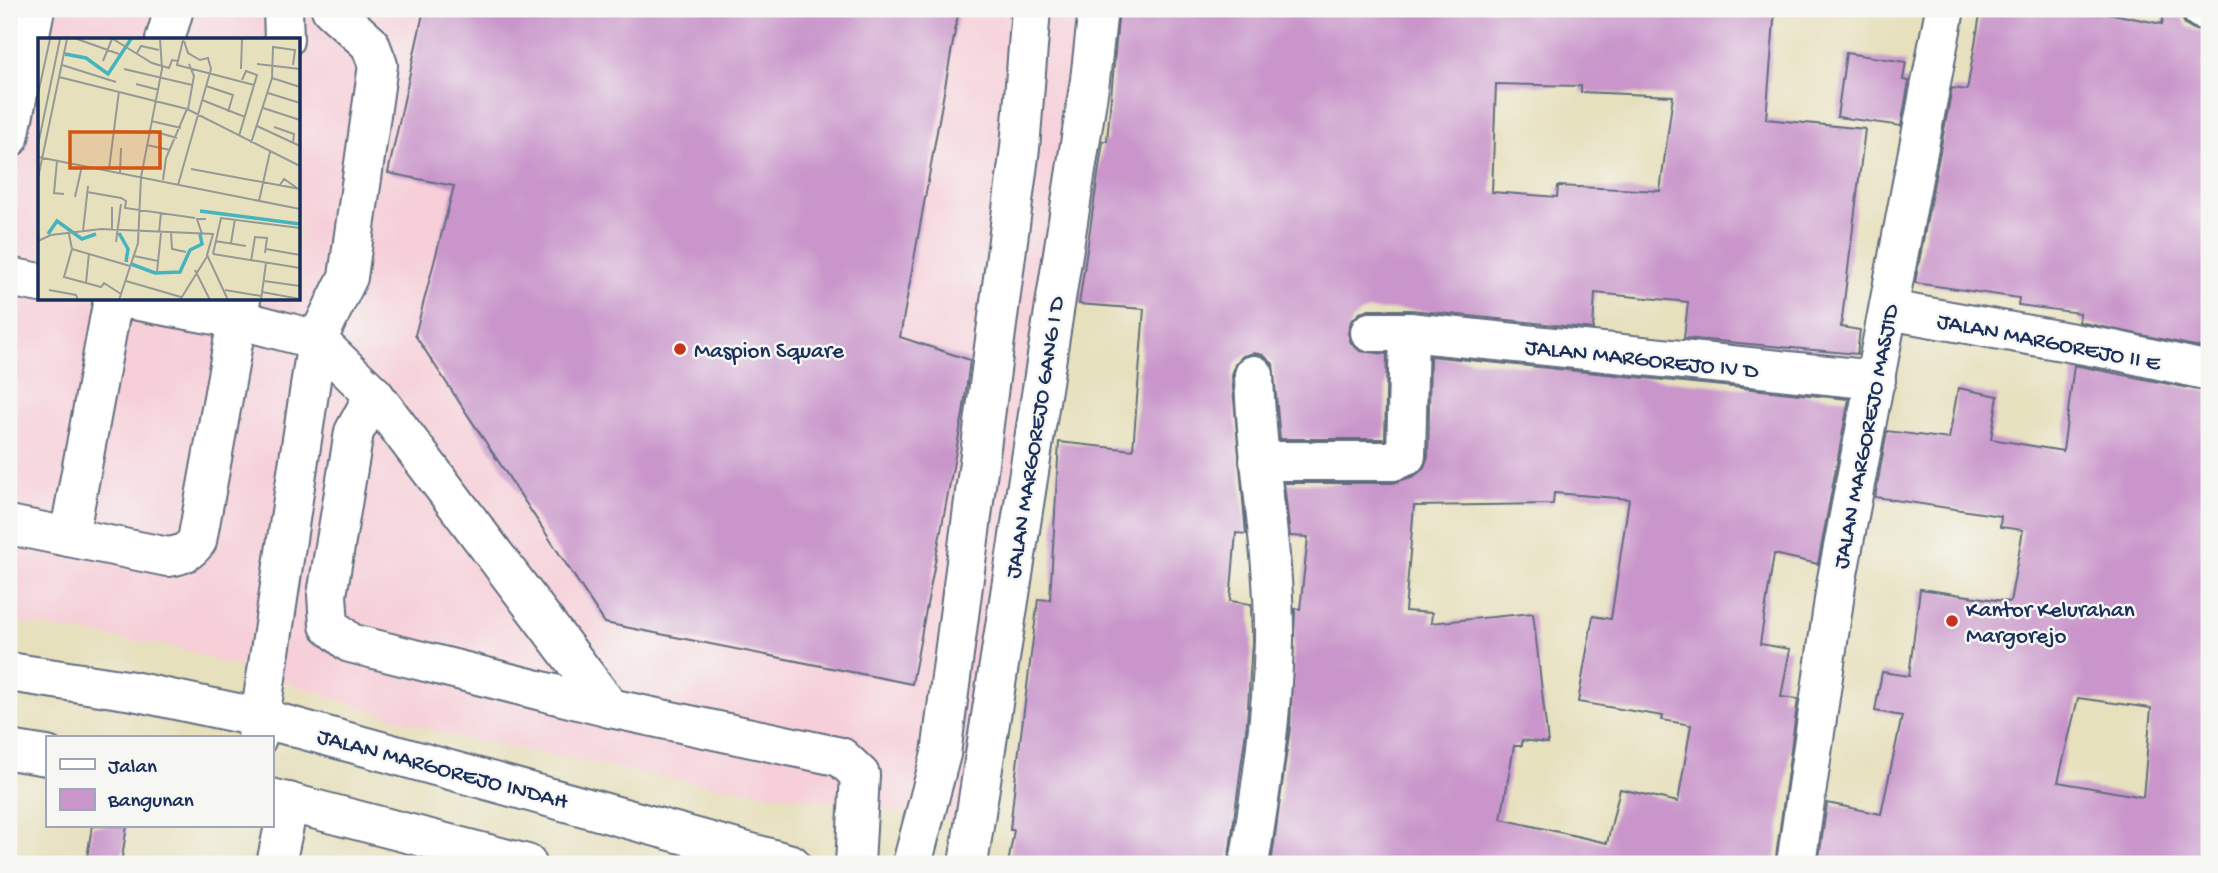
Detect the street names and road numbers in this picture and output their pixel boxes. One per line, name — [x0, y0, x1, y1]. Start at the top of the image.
street label: JALAN MARGOREJO GANG I D — [1001, 294, 1072, 580]
street label: JALAN MARGOREJO MASJID — [1829, 301, 1907, 571]
street label: JALAN MARGOREJO II E — [1934, 309, 2164, 379]
street label: JALAN MARGOREJO IV D — [1523, 335, 1761, 386]
street label: JALAN MARGOREJO INDAH — [314, 724, 571, 817]

